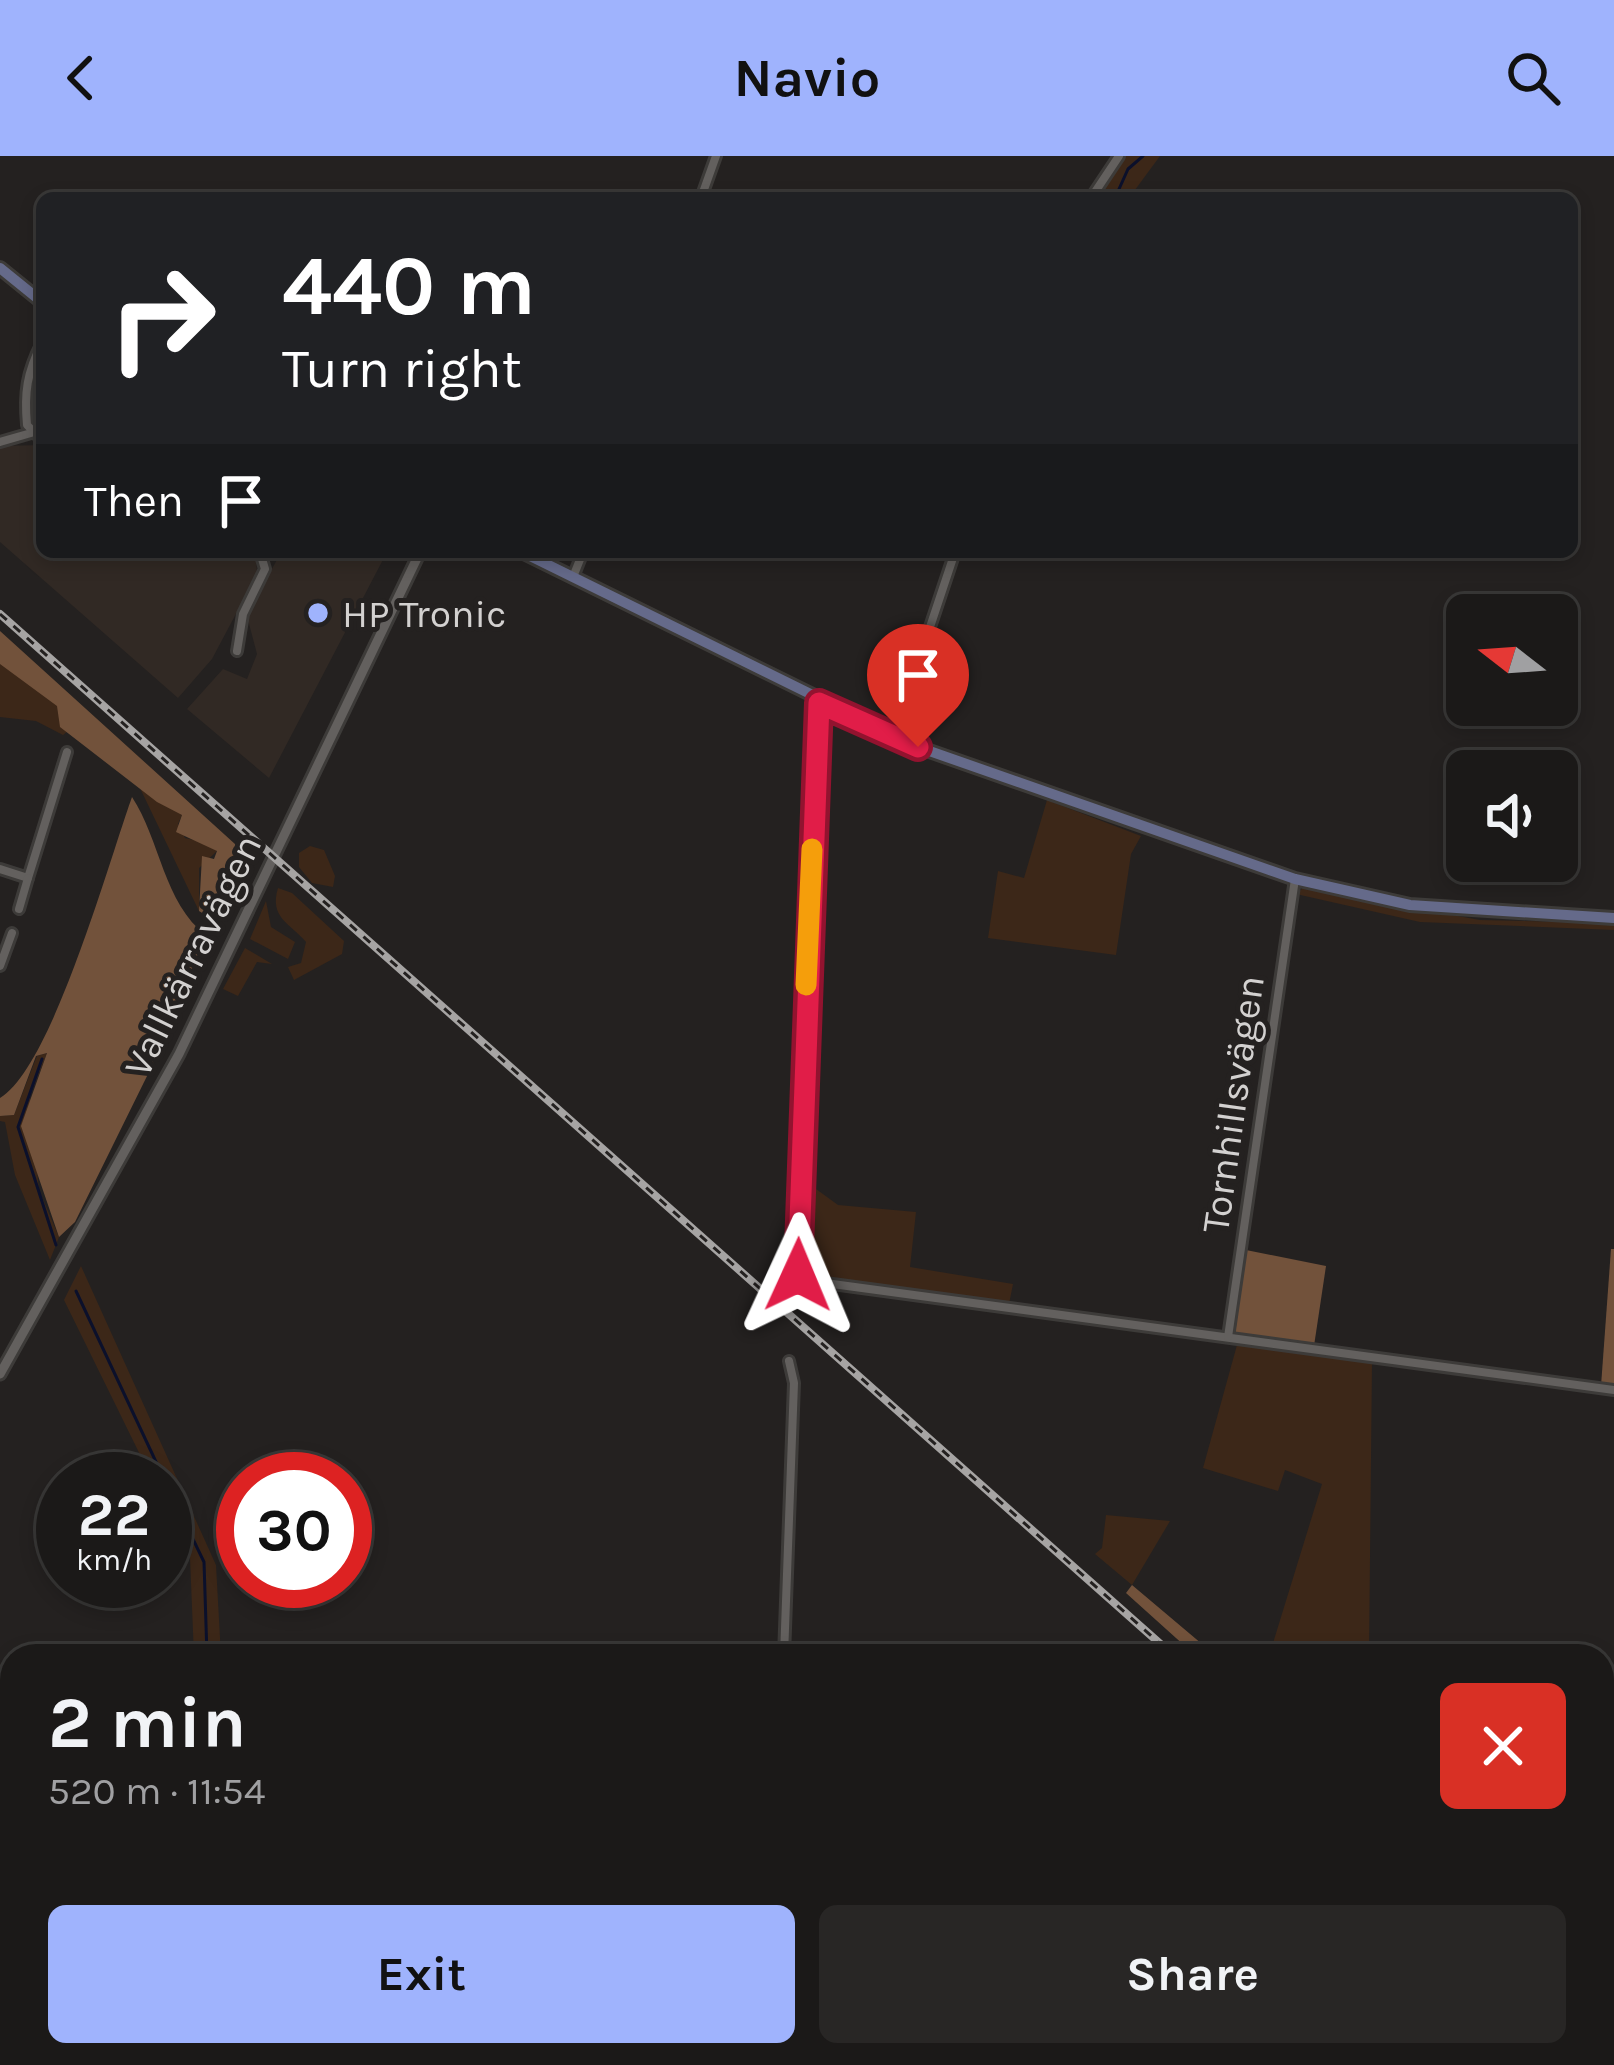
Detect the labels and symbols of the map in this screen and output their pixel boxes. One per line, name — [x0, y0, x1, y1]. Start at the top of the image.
place label: HP Tronic — [342, 591, 506, 637]
north arrow — [1446, 594, 1578, 726]
marker: HP Tronic — [305, 600, 331, 626]
pin — [867, 624, 969, 747]
street label: Vallkärravägen — [114, 827, 271, 1084]
street label: Tornhillsvägen — [1192, 972, 1274, 1236]
position arrow — [735, 1212, 861, 1338]
speed limit sign: 30 — [216, 1452, 372, 1608]

